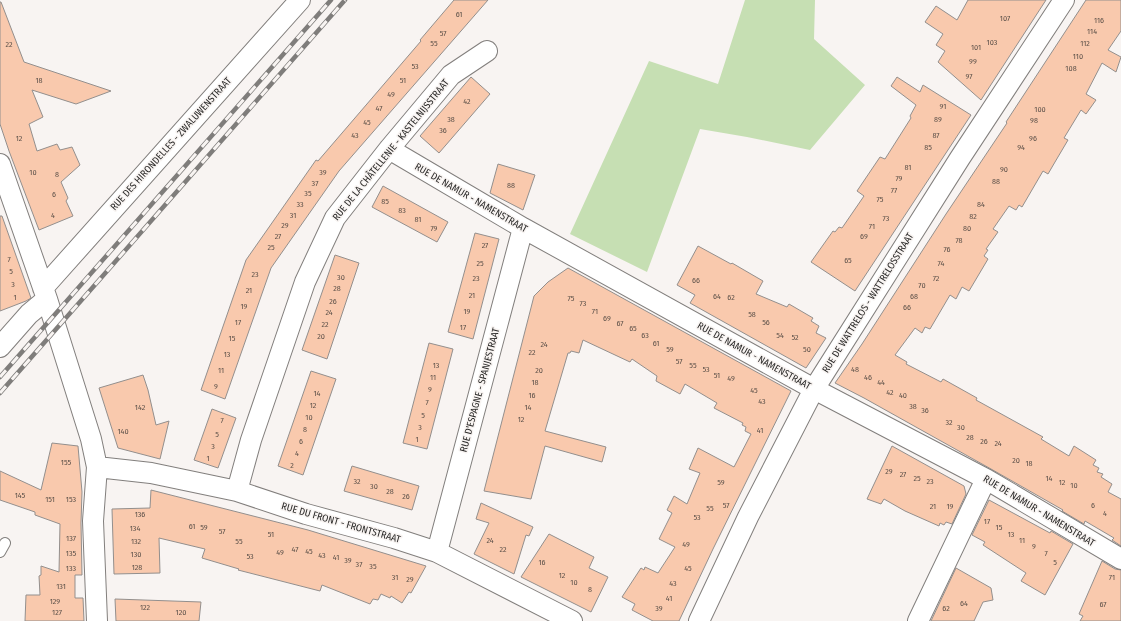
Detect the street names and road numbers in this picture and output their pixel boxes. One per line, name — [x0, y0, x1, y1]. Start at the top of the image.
street label: RUE DES HIRONDELLES - ZWALUWENSTRAAT — [108, 75, 234, 213]
street label: RUE DE LA CHÂTELLENIE - KASTELNIJSSTRAAT — [329, 76, 452, 223]
street label: RUE DE NAMUR - NAMENSTRAAT — [413, 161, 530, 235]
street label: RUE DE WATTRELOS - WATTRELOSSTRAAT — [820, 231, 916, 375]
street label: RUE DE NAMUR - NAMENSTRAAT — [695, 320, 813, 392]
street label: RUE D'ESPAGNE - SPANJESTRAAT — [458, 326, 502, 453]
street label: RUE DE NAMUR - NAMENSTRAAT — [981, 473, 1097, 549]
street label: RUE DU FRONT - FRONTSTRAAT — [280, 500, 402, 546]

